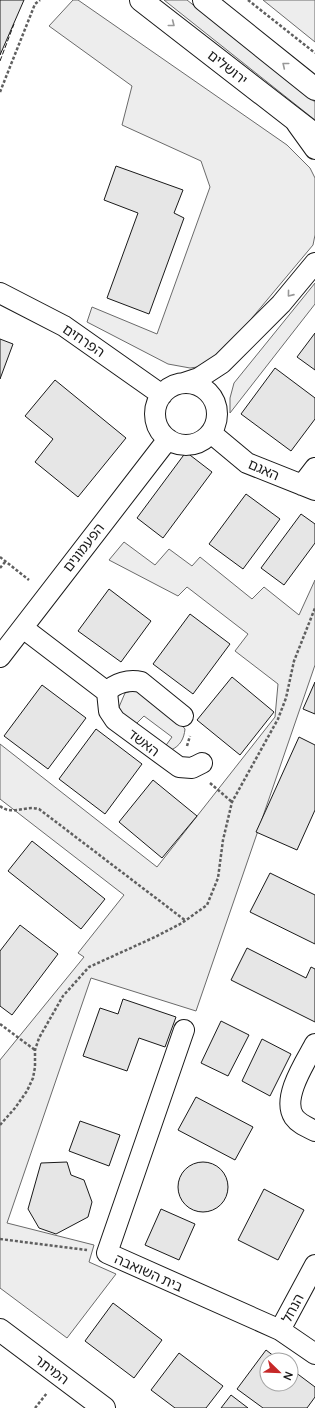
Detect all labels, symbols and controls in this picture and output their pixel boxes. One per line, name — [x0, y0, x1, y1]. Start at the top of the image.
one-way arrow — [168, 19, 175, 27]
street label: ירושלים — [204, 45, 252, 89]
one-way arrow — [282, 62, 289, 69]
one-way arrow — [288, 289, 295, 296]
street label: הפרחים — [59, 319, 109, 361]
street label: האגם — [245, 454, 283, 484]
street label: הפעמונים — [58, 519, 108, 575]
street label: האשד — [124, 724, 164, 760]
street label: בית השואבה — [112, 1248, 186, 1296]
street label: הנחל — [276, 1290, 308, 1326]
street label: המיתר — [31, 1350, 73, 1388]
north arrow — [259, 1352, 299, 1392]
text: N — [280, 1370, 297, 1383]

